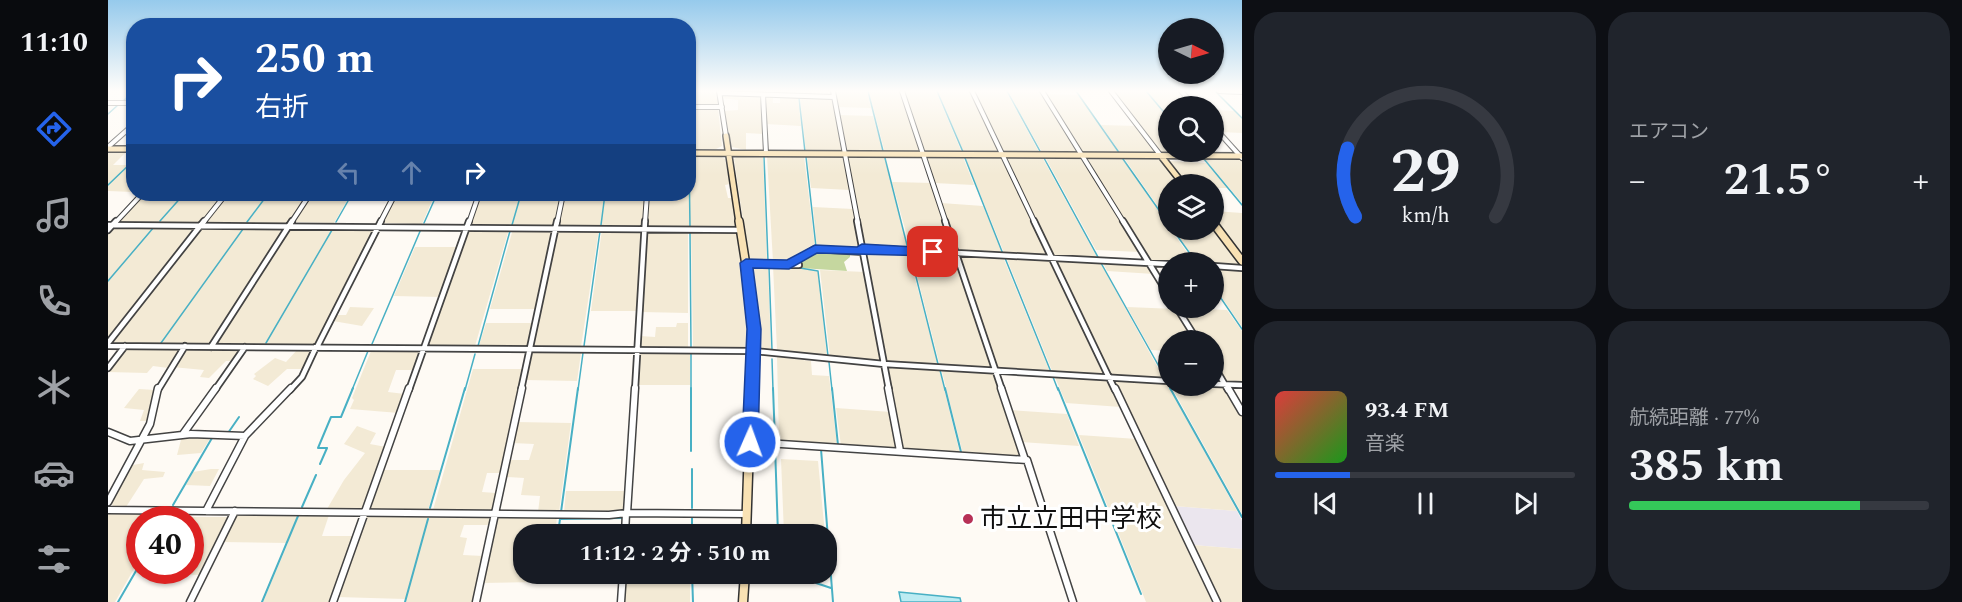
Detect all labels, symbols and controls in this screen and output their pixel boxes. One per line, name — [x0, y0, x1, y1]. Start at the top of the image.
north arrow — [1158, 18, 1224, 84]
map controls — [1158, 18, 1224, 396]
text: 11:10 — [20, 22, 88, 64]
text: 250 m — [255, 28, 374, 91]
icon: right — [156, 42, 234, 120]
text: 右折 — [255, 87, 309, 129]
button: search — [1158, 96, 1224, 162]
icon: directions — [33, 108, 75, 150]
text: エアコン — [1629, 117, 1709, 147]
text: 29 — [1390, 125, 1460, 220]
text: 21.5° — [1724, 146, 1834, 215]
icon: left — [332, 156, 365, 189]
icon: ahead — [395, 156, 428, 189]
icon: right — [458, 156, 491, 189]
text: − — [1629, 156, 1646, 206]
text: + — [1912, 156, 1929, 206]
button: layers — [1158, 174, 1224, 240]
icon: music — [33, 194, 75, 236]
text: km/h — [1401, 200, 1449, 233]
pin — [907, 226, 958, 277]
icon: arrive — [916, 235, 949, 268]
button: + — [1158, 252, 1224, 318]
icon: phone — [33, 280, 75, 322]
button: − — [1158, 330, 1224, 396]
icon: climate — [33, 366, 75, 408]
text: 93.4 FM — [1365, 394, 1449, 427]
text: 航続距離 · 77% — [1629, 403, 1759, 433]
position arrow — [718, 410, 782, 474]
text: 音楽 — [1365, 429, 1405, 459]
text: 385 km — [1629, 432, 1784, 501]
icon: car — [33, 452, 75, 494]
icon: previous — [1309, 487, 1342, 520]
icon: pause — [1409, 487, 1442, 520]
icon: next — [1509, 487, 1542, 520]
place label: 市立立田中学校 — [980, 499, 1162, 539]
speed limit sign: 40 — [126, 506, 204, 584]
marker: 市立立田中学校 — [961, 512, 975, 526]
text: 11:12 · 2 分 · 510 m — [580, 537, 770, 570]
icon: filters — [33, 538, 75, 580]

